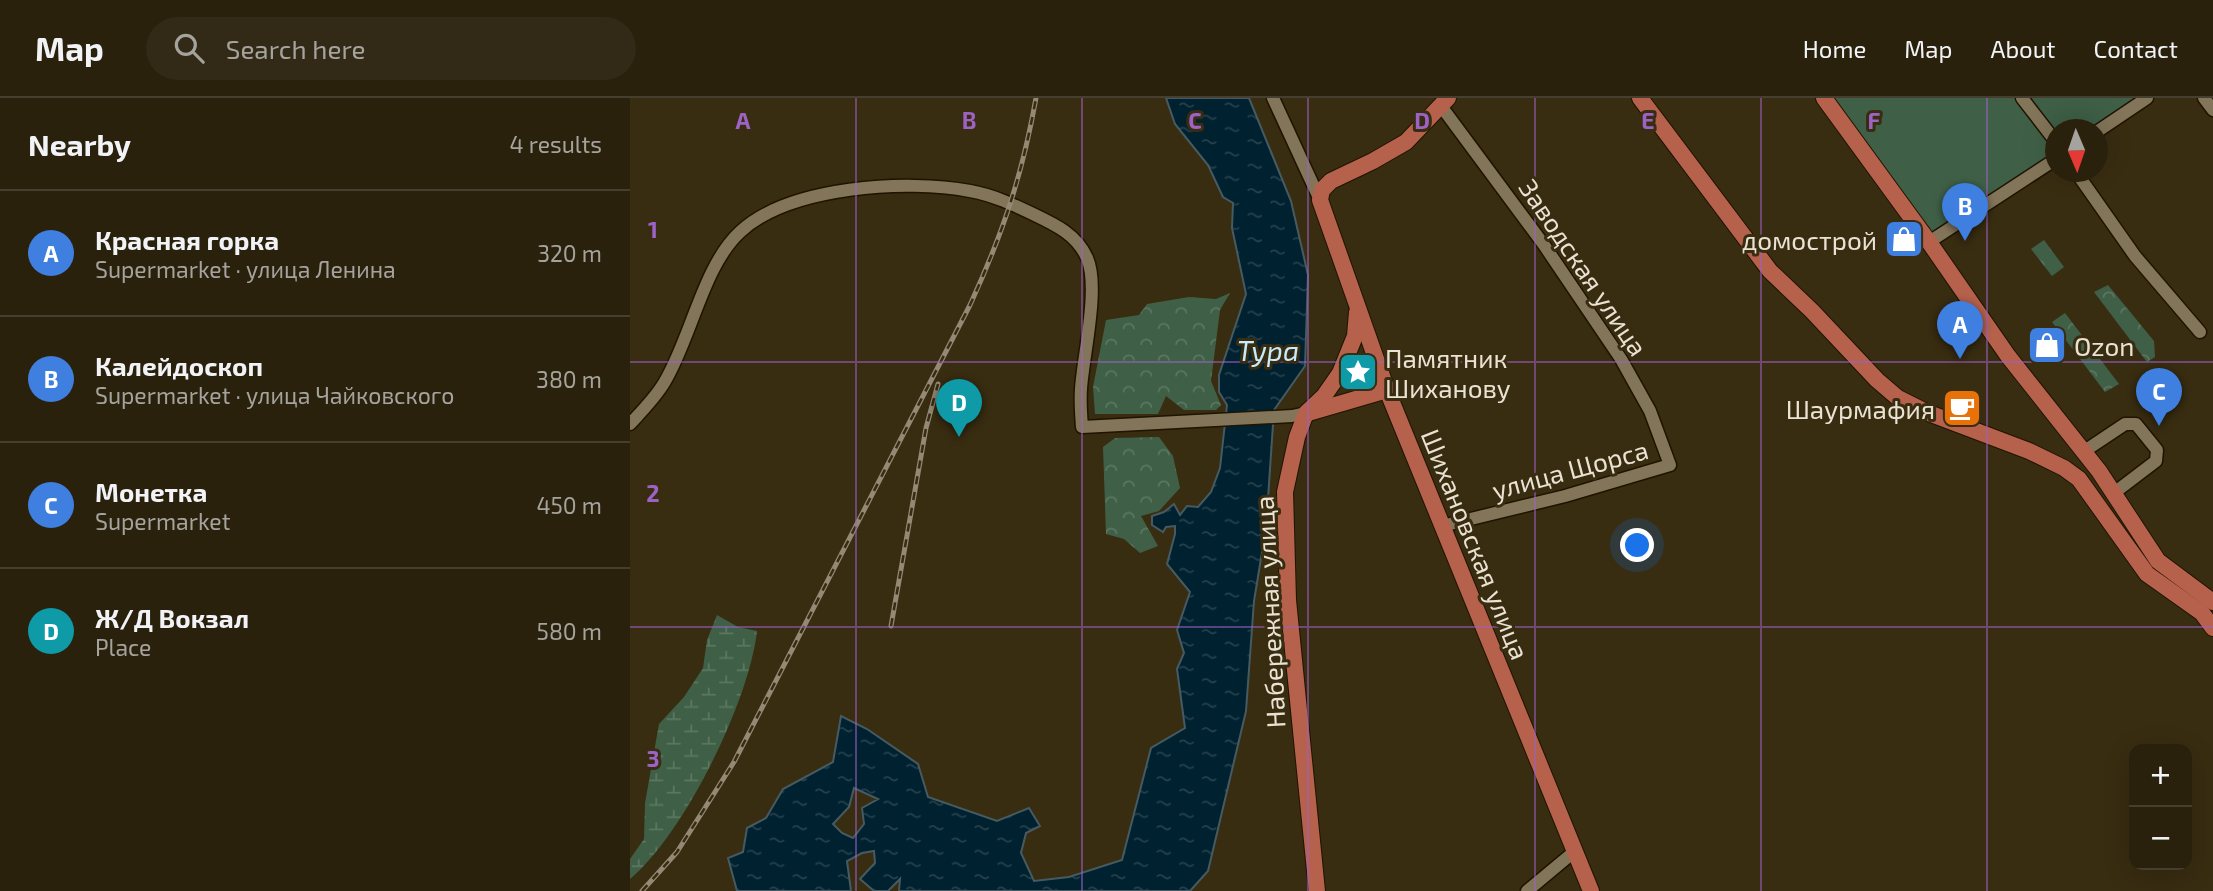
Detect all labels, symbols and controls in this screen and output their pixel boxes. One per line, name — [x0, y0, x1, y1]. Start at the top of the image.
search box — [146, 17, 636, 80]
text: Map — [35, 28, 104, 68]
icon: search — [170, 29, 208, 67]
text: Search here — [226, 33, 365, 64]
text: Home — [1803, 34, 1866, 63]
text: Map — [1904, 34, 1952, 63]
text: About — [1990, 34, 2056, 63]
text: Contact — [2094, 34, 2178, 63]
text: A — [735, 106, 751, 134]
text: B — [962, 106, 976, 134]
text: C — [1188, 106, 1202, 134]
text: D — [1414, 106, 1430, 134]
text: E — [1641, 106, 1655, 134]
text: F — [1868, 106, 1881, 134]
north arrow — [2045, 119, 2108, 182]
text: Nearby — [28, 126, 131, 162]
text: 4 results — [510, 130, 602, 158]
street label: Заводская улица — [1513, 173, 1655, 362]
pin: B — [1942, 183, 1988, 241]
text: 1 — [648, 215, 658, 243]
shop icon: домострой — [1883, 218, 1925, 260]
text: Красная горка — [95, 224, 279, 255]
place label: домострой — [1742, 224, 1877, 255]
text: A — [43, 239, 59, 267]
text: 320 m — [537, 239, 602, 267]
text: Supermarket · улица Ленина — [95, 255, 396, 283]
pin: A — [1937, 301, 1983, 359]
shop icon: Ozon — [2026, 324, 2068, 366]
place label: Ozon — [2074, 330, 2134, 361]
water label: Тура — [1237, 333, 1299, 367]
place label: Памятник Шиханову — [1385, 342, 1511, 404]
text: Калейдоскоп — [95, 350, 263, 381]
place icon: Памятник Шиханову — [1337, 351, 1379, 393]
text: B — [44, 365, 58, 393]
text: 380 m — [536, 365, 602, 393]
pin: C — [2136, 368, 2182, 426]
pin: D — [936, 379, 982, 437]
text: Supermarket · улица Чайковского — [95, 381, 454, 409]
cafe icon: Шаурмафия — [1941, 387, 1983, 429]
place label: Шаурмафия — [1786, 393, 1935, 425]
street label: Шихановская улица — [1415, 424, 1536, 664]
street label: улица Щорса — [1489, 433, 1652, 506]
text: Монетка — [95, 476, 207, 507]
text: 2 — [646, 479, 660, 507]
text: C — [44, 491, 58, 519]
text: 450 m — [536, 491, 602, 519]
street label: Набережная улица — [1247, 495, 1292, 729]
text: Supermarket — [95, 507, 230, 535]
your location — [1620, 528, 1654, 562]
text: Ж/Д Вокзал — [95, 602, 249, 633]
text: D — [43, 617, 59, 645]
text: 580 m — [537, 617, 602, 645]
text: Place — [95, 633, 151, 661]
text: 3 — [646, 744, 660, 772]
map controls — [2129, 744, 2192, 870]
button: + — [2129, 744, 2192, 807]
button: − — [2129, 807, 2192, 870]

